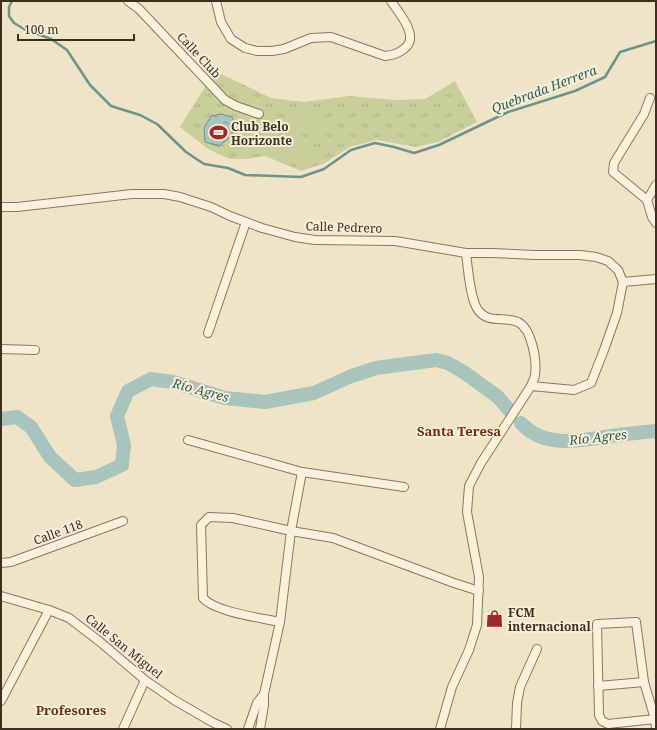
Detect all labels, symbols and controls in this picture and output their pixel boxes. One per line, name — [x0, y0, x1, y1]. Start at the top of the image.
scale bar — [18, 16, 134, 42]
text: 100 m — [24, 21, 59, 38]
street label: Calle Club — [173, 28, 225, 82]
water label: Quebrada Herrera — [489, 60, 600, 117]
place label: Club Belo Horizonte — [231, 118, 292, 149]
sports icon: Club Belo Horizonte — [208, 123, 228, 143]
street label: Calle Pedrero — [305, 217, 383, 237]
water label: Río Agres — [170, 374, 231, 406]
district label: Santa Teresa — [417, 422, 501, 440]
water label: Río Agres — [567, 425, 628, 449]
street label: Calle 118 — [31, 515, 85, 549]
place label: FCM internacional — [508, 604, 592, 635]
shop icon: FCM internacional — [485, 609, 505, 629]
street label: Calle San Miguel — [82, 610, 166, 683]
district label: Profesores — [36, 701, 106, 719]

